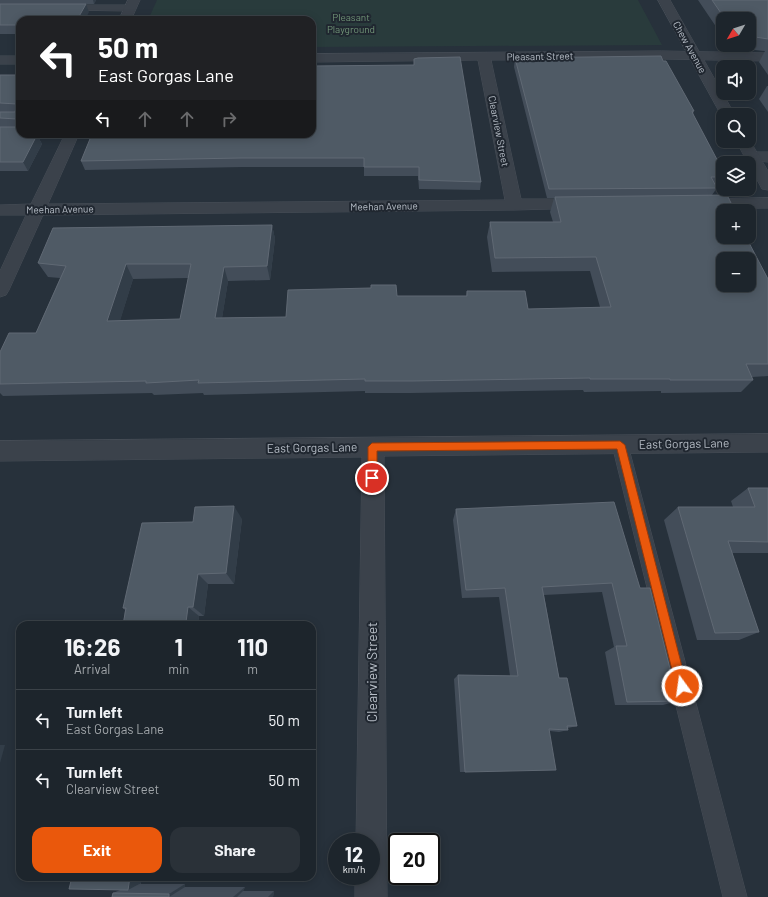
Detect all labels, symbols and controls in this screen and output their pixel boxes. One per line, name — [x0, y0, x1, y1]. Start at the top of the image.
park label: Pleasant Playground — [327, 11, 375, 35]
north arrow — [716, 12, 756, 52]
map controls — [716, 12, 756, 292]
street label: Chew Avenue — [671, 19, 709, 75]
text: 50 m — [98, 30, 158, 64]
icon: left — [32, 32, 84, 84]
street label: Pleasant Street — [506, 49, 574, 63]
button: sound — [716, 60, 756, 100]
text: East Gorgas Lane — [98, 64, 234, 86]
street label: Clearview Street — [486, 95, 512, 168]
icon: left — [92, 108, 114, 130]
icon: ahead — [134, 108, 156, 130]
icon: ahead — [176, 108, 198, 130]
icon: right — [218, 108, 240, 130]
button: search — [716, 108, 756, 148]
button: layers — [716, 156, 756, 196]
street label: Meehan Avenue — [350, 199, 418, 213]
street label: Meehan Avenue — [26, 202, 94, 216]
button: + — [716, 204, 756, 244]
button: − — [716, 252, 756, 292]
street label: East Gorgas Lane — [639, 435, 729, 451]
street label: East Gorgas Lane — [267, 439, 357, 455]
pin — [355, 461, 389, 495]
icon: arrive — [361, 467, 383, 489]
street label: Clearview Street — [363, 622, 380, 722]
text: 16:26 — [64, 632, 120, 661]
text: 1 — [175, 632, 183, 661]
text: 110 — [237, 632, 268, 661]
text: Arrival — [74, 661, 110, 677]
text: min — [168, 661, 189, 677]
text: m — [247, 661, 258, 677]
position arrow — [661, 665, 703, 707]
text: Turn left — [66, 703, 122, 721]
icon: left — [32, 709, 54, 731]
text: 50 m — [268, 711, 300, 729]
text: East Gorgas Lane — [66, 721, 164, 737]
text: Turn left — [66, 763, 122, 781]
icon: left — [32, 769, 54, 791]
text: 50 m — [268, 771, 300, 789]
text: Clearview Street — [66, 781, 159, 797]
button: Exit — [32, 827, 162, 873]
button: Share — [170, 827, 300, 873]
speed limit sign: 20 — [388, 833, 440, 885]
text: 12 — [345, 842, 363, 866]
text: km/h — [343, 863, 365, 875]

